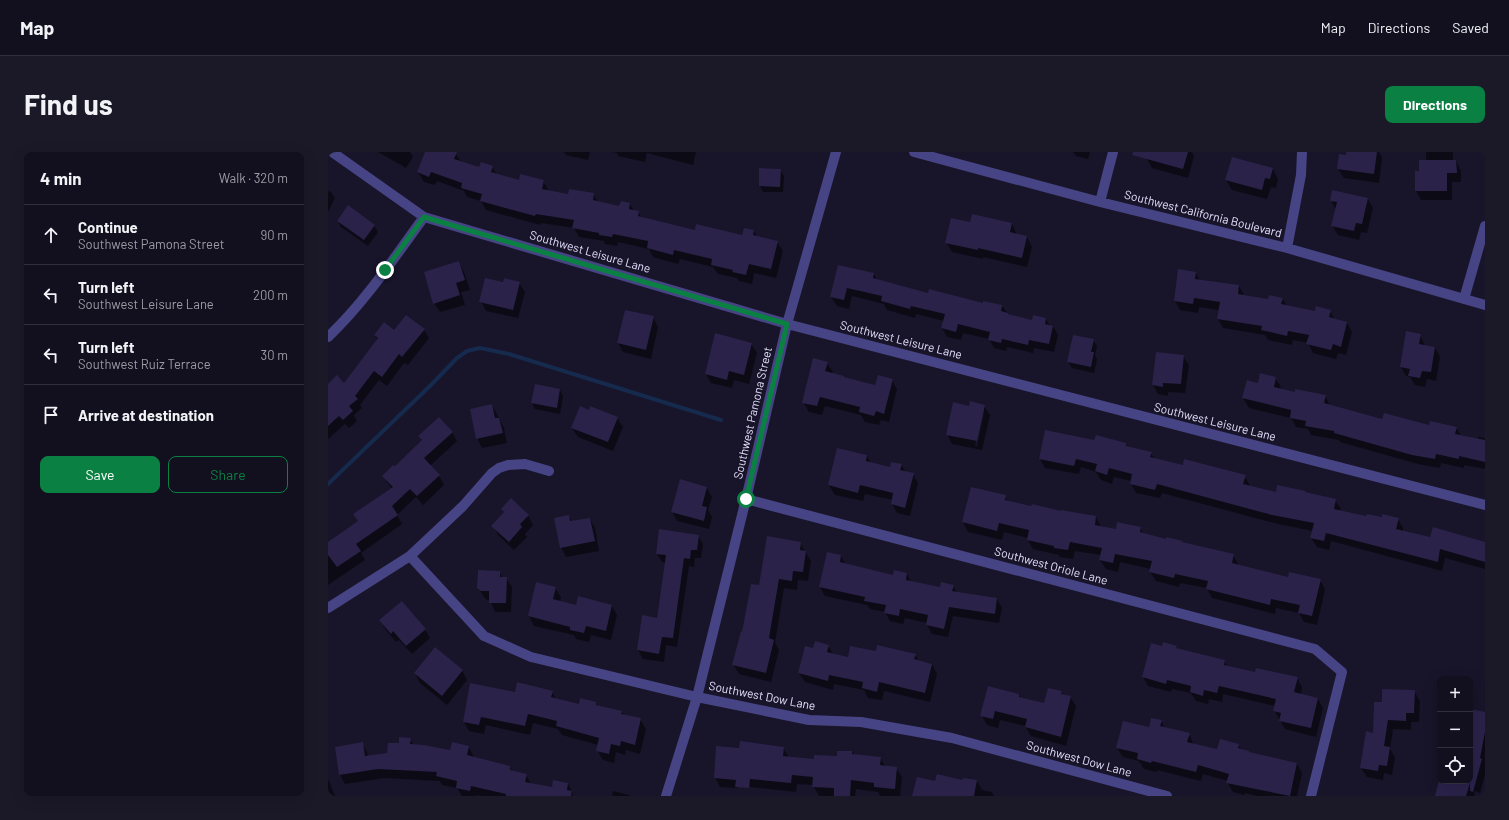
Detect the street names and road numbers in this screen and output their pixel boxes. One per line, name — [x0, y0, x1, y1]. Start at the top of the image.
street label: Southwest California Boulevard — [1123, 187, 1283, 239]
street label: Southwest Leisure Lane — [528, 227, 652, 275]
street label: Southwest Leisure Lane — [839, 317, 964, 361]
street label: Southwest Pamona Street — [730, 345, 774, 480]
street label: Southwest Leisure Lane — [1153, 399, 1278, 443]
street label: Southwest Oriole Lane — [993, 543, 1109, 587]
street label: Southwest Dow Lane — [708, 678, 817, 712]
street label: Southwest Dow Lane — [1025, 737, 1133, 779]

